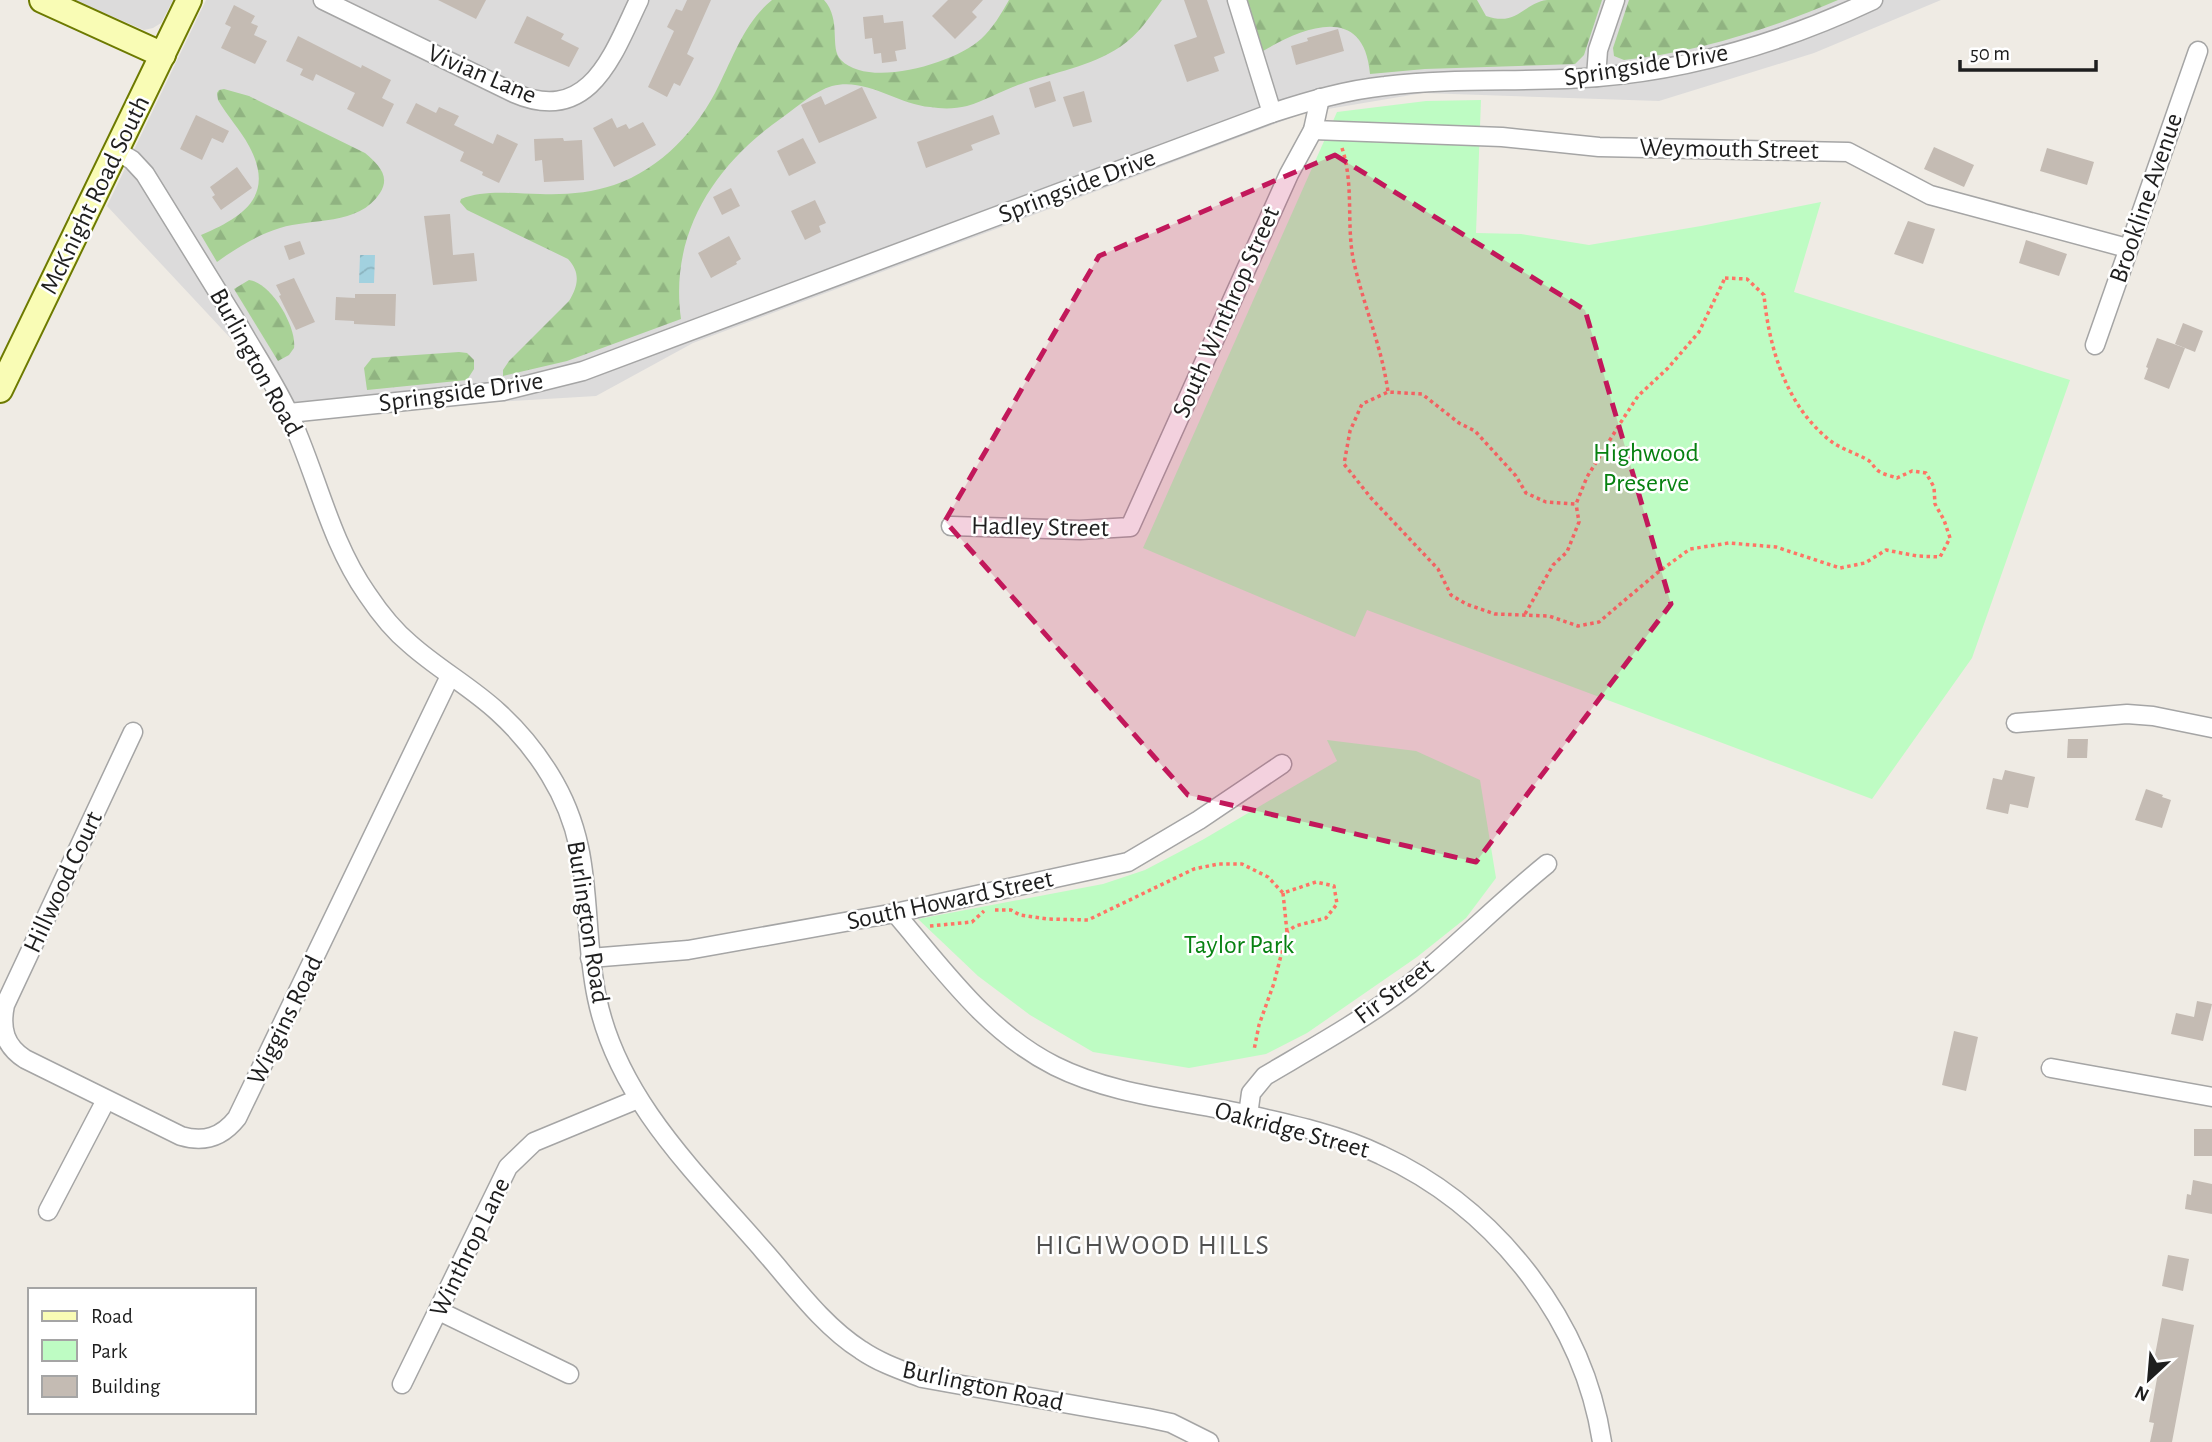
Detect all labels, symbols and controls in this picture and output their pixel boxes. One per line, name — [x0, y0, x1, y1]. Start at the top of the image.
scale bar — [1960, 28, 2096, 72]
street label: Vivian Lane — [424, 39, 540, 109]
street label: Springside Drive — [1562, 39, 1730, 91]
text: 50 m — [1970, 43, 2010, 64]
street label: McKnight Road South — [36, 92, 154, 298]
street label: Brookline Avenue — [2105, 110, 2187, 286]
street label: Weymouth Street — [1639, 134, 1819, 164]
street label: Springside Drive — [995, 144, 1159, 228]
street label: South Winthrop Street — [1168, 202, 1284, 422]
street label: Burlington Road — [205, 284, 307, 440]
street label: Springside Drive — [377, 368, 545, 416]
park label: Highwood Preserve — [1593, 440, 1699, 496]
street label: Hadley Street — [971, 513, 1109, 541]
street label: Hillwood Court — [19, 807, 107, 957]
street label: Burlington Road — [562, 839, 614, 1005]
street label: South Howard Street — [845, 865, 1055, 935]
park label: Taylor Park — [1184, 932, 1294, 958]
street label: Wiggins Road — [243, 951, 327, 1089]
street label: Fir Street — [1350, 953, 1438, 1029]
street label: Oakridge Street — [1212, 1097, 1372, 1163]
street label: Winthrop Lane — [425, 1173, 515, 1321]
district label: HIGHWOOD HILLS — [1035, 1232, 1271, 1260]
legend — [28, 1288, 256, 1414]
text: Road — [91, 1306, 133, 1327]
text: Park — [91, 1341, 128, 1362]
north arrow — [2114, 1344, 2184, 1414]
street label: Burlington Road — [900, 1356, 1066, 1416]
text: Building — [91, 1376, 161, 1397]
text: N — [2132, 1381, 2152, 1404]

